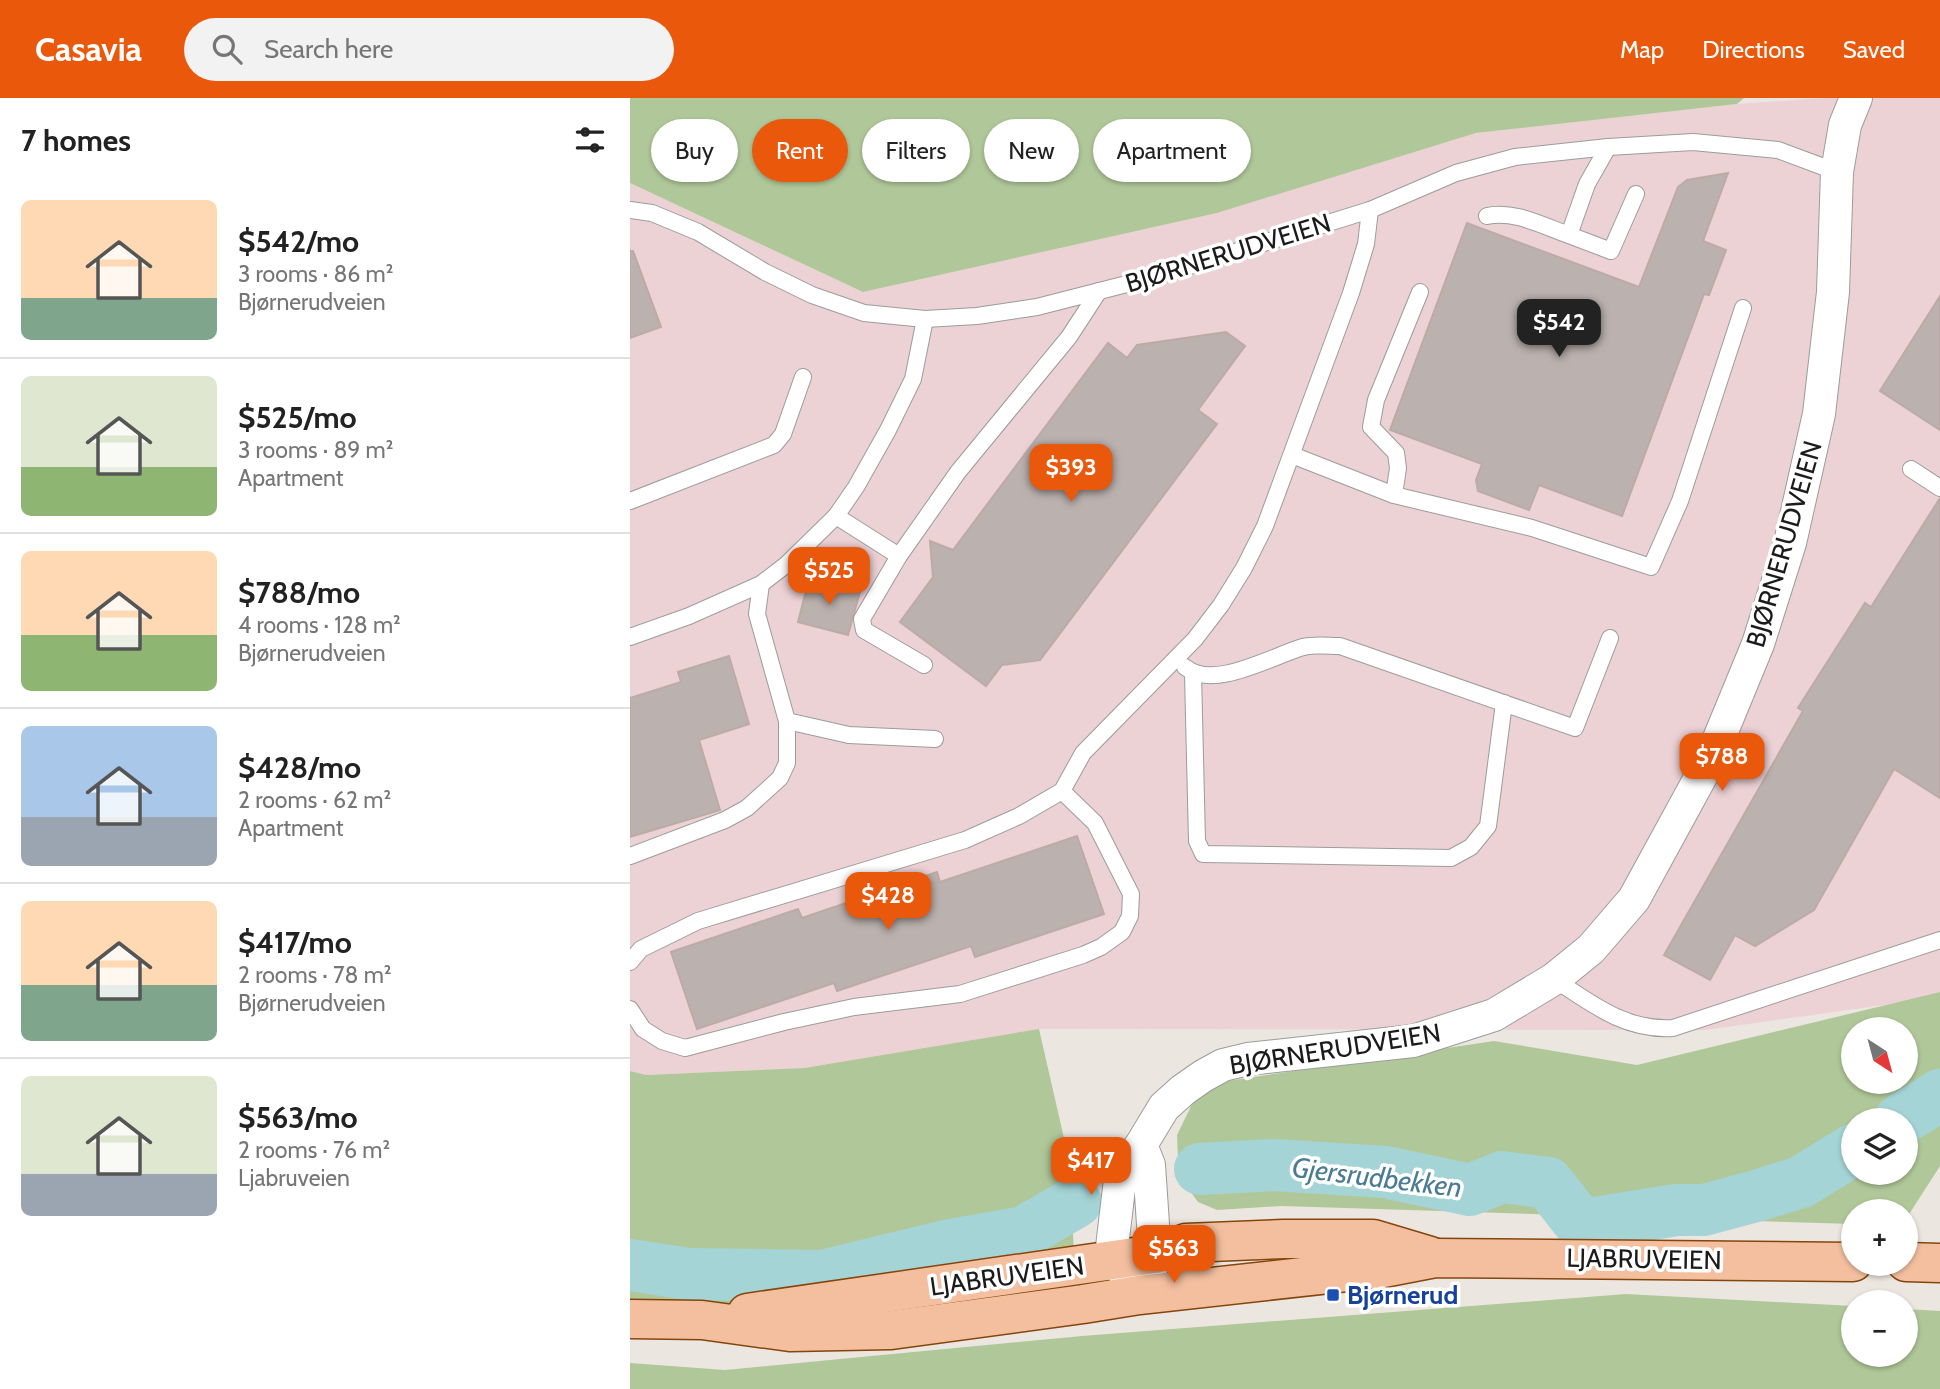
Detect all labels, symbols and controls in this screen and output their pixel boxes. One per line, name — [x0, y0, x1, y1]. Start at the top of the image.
search box — [184, 18, 674, 81]
text: Casavia — [35, 29, 142, 69]
icon: search — [208, 30, 246, 68]
text: Search here — [264, 33, 393, 65]
text: Map — [1620, 35, 1664, 64]
text: Directions — [1702, 35, 1805, 64]
text: Saved — [1843, 35, 1905, 64]
chip: Buy — [651, 119, 738, 182]
chip: Rent — [752, 119, 848, 182]
chip: Filters — [862, 119, 970, 182]
chip: New — [984, 119, 1079, 182]
chip: Apartment — [1093, 119, 1251, 182]
icon: filters — [571, 121, 609, 159]
text: 7 homes — [21, 122, 131, 159]
street label: BJØRNERUDVEIEN — [1121, 207, 1335, 299]
text: $542/mo — [238, 223, 359, 260]
icon: home — [77, 228, 161, 312]
text: 3 rooms · 86 m² — [238, 260, 393, 288]
text: Bjørnerudveien — [238, 288, 386, 316]
pin: $542 — [1518, 300, 1600, 359]
text: $542 — [1533, 308, 1585, 336]
text: $525/mo — [238, 399, 357, 436]
icon: home — [77, 404, 161, 488]
text: 3 rooms · 89 m² — [238, 436, 393, 464]
street label: BJØRNERUDVEIEN — [1739, 437, 1829, 651]
pin: $393 — [1030, 444, 1112, 504]
text: $393 — [1045, 453, 1097, 481]
text: Apartment — [238, 464, 343, 492]
pin: $525 — [788, 547, 870, 607]
text: $525 — [804, 556, 854, 584]
text: $788/mo — [238, 574, 360, 611]
icon: home — [77, 579, 161, 663]
text: 4 rooms · 128 m² — [238, 611, 401, 639]
text: Bjørnerudveien — [238, 639, 386, 667]
pin: $788 — [1681, 734, 1763, 793]
text: $788 — [1696, 742, 1748, 770]
text: $428/mo — [238, 749, 361, 786]
icon: home — [77, 754, 161, 838]
text: 2 rooms · 62 m² — [238, 786, 391, 814]
text: Apartment — [238, 814, 343, 842]
pin: $428 — [847, 872, 929, 932]
text: $428 — [861, 881, 915, 909]
text: $417/mo — [238, 924, 352, 961]
icon: home — [77, 929, 161, 1013]
text: 2 rooms · 78 m² — [238, 961, 392, 989]
text: Bjørnerudveien — [238, 989, 386, 1017]
street label: BJØRNERUDVEIEN — [1227, 1017, 1443, 1081]
north arrow — [1841, 1017, 1918, 1094]
map controls — [1841, 1017, 1918, 1367]
text: $563/mo — [238, 1099, 358, 1136]
icon: home — [77, 1104, 161, 1188]
button: layers — [1841, 1108, 1918, 1185]
text: 2 rooms · 76 m² — [238, 1136, 390, 1164]
pin: $417 — [1050, 1138, 1132, 1197]
text: $417 — [1067, 1146, 1115, 1174]
water label: Gjersrudbekken — [1290, 1150, 1464, 1204]
text: Ljabruveien — [238, 1164, 350, 1192]
button: + — [1841, 1199, 1918, 1276]
pin: $563 — [1133, 1226, 1215, 1285]
text: $563 — [1148, 1234, 1200, 1262]
street label: LJABRUVEIEN — [1566, 1242, 1722, 1276]
street label: LJABRUVEIEN — [928, 1249, 1086, 1303]
place label: Bjørnerud — [1347, 1279, 1458, 1311]
marker: Bjørnerud — [1325, 1287, 1341, 1303]
button: − — [1841, 1290, 1918, 1367]

